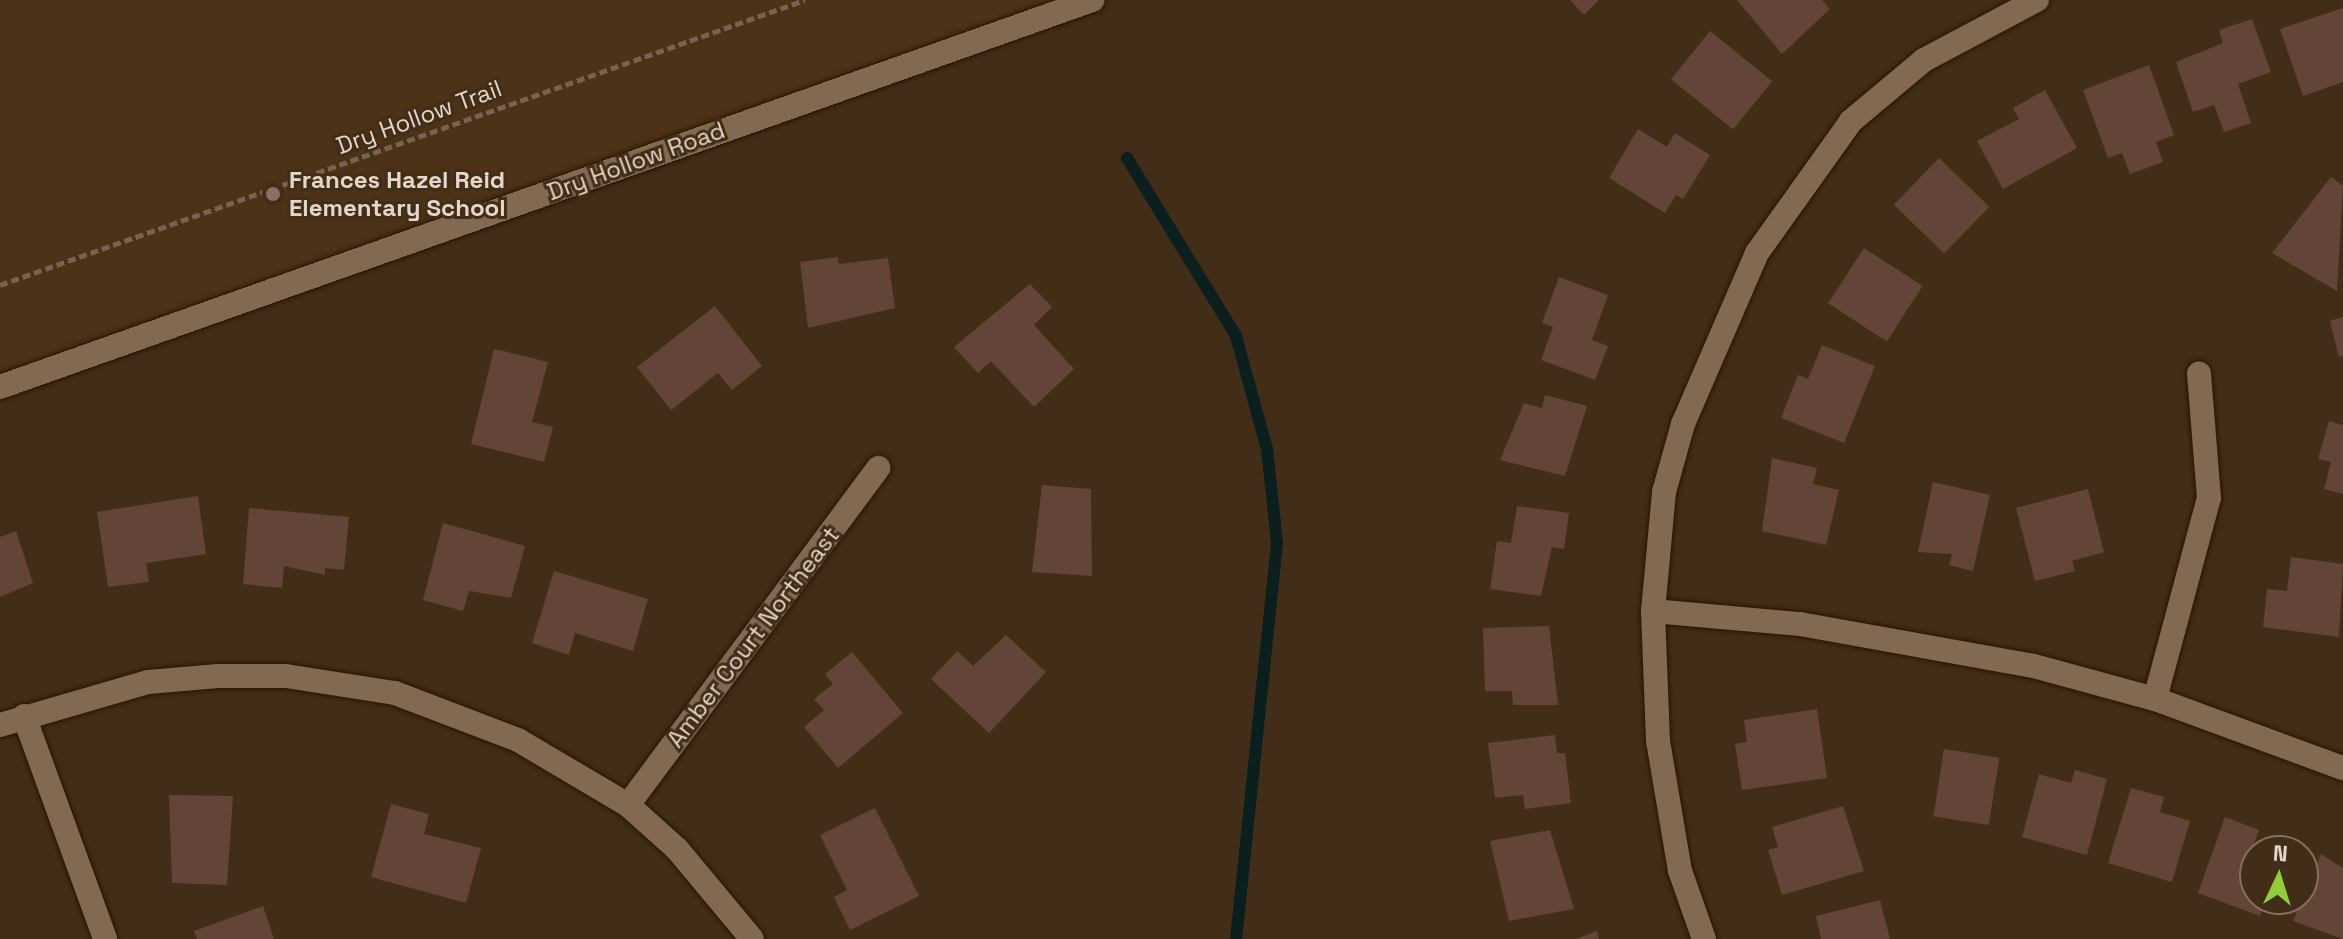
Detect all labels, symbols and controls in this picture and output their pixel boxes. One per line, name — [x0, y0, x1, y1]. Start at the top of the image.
street label: Dry Hollow Trail — [332, 74, 506, 160]
street label: Dry Hollow Road — [543, 115, 729, 207]
place label: Frances Hazel Reid Elementary School — [289, 166, 506, 222]
marker: Frances Hazel Reid Elementary School — [264, 185, 282, 203]
street label: Amber Court Northeast — [661, 521, 845, 753]
north arrow — [2239, 835, 2319, 915]
text: N — [2272, 839, 2289, 868]

